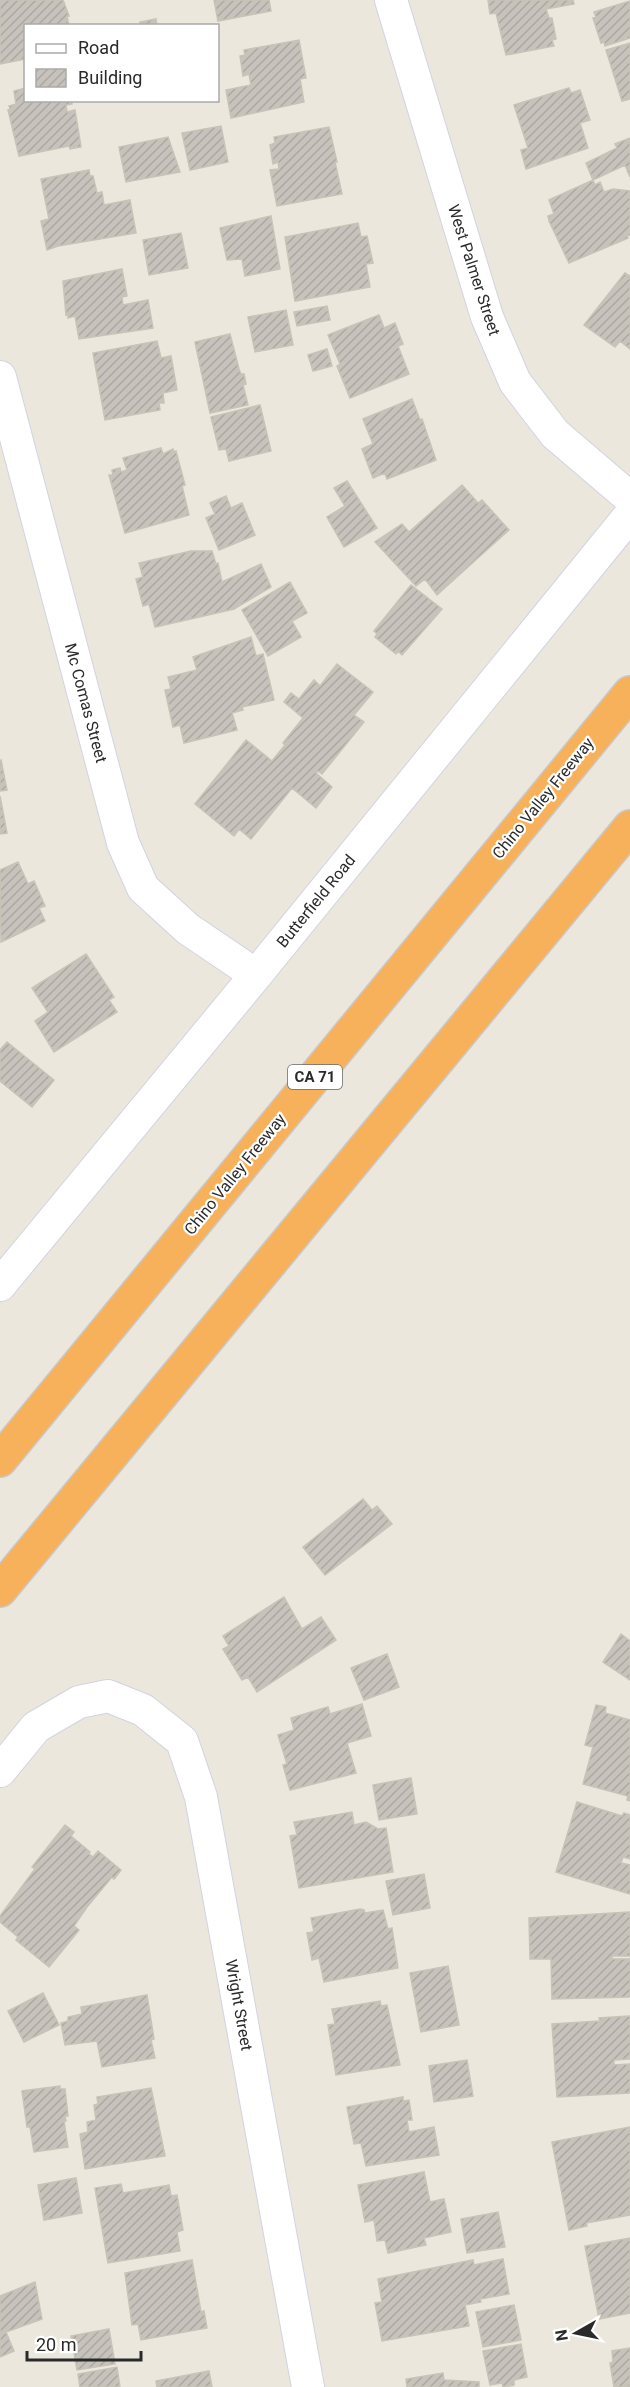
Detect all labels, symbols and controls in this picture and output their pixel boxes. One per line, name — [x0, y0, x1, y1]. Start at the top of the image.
legend — [24, 24, 219, 102]
text: Road — [78, 37, 119, 58]
text: Building — [78, 67, 142, 88]
street label: West Palmer Street — [444, 202, 504, 338]
street label: Mc Comas Street — [61, 641, 111, 765]
street label: Chino Valley Freeway — [488, 733, 598, 862]
street label: Butterfield Road — [273, 851, 359, 951]
road number: CA 71 — [288, 1065, 342, 1089]
street label: Chino Valley Freeway — [180, 1109, 290, 1238]
street label: Wright Street — [222, 1958, 256, 2052]
north arrow — [546, 2303, 606, 2363]
scale bar — [27, 2324, 141, 2362]
text: N — [551, 2328, 572, 2342]
text: 20 m — [36, 2334, 76, 2355]

